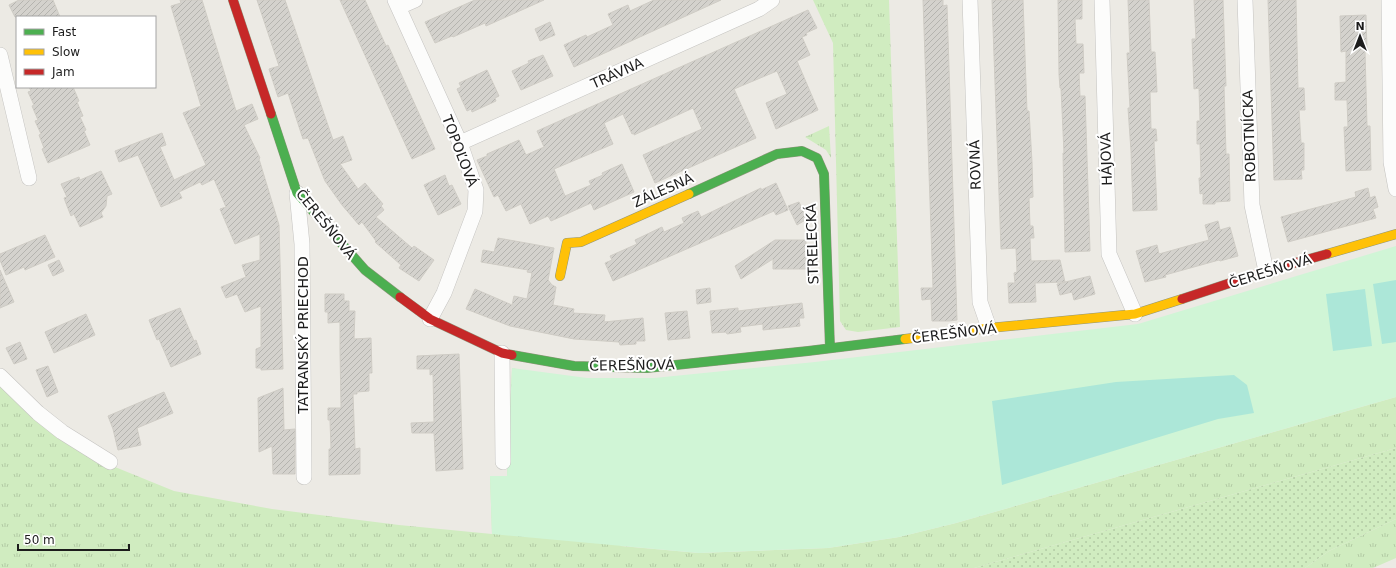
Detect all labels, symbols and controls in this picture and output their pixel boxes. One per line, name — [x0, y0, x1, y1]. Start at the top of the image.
legend — [16, 16, 156, 88]
north arrow — [1340, 16, 1380, 56]
text: N — [1355, 20, 1365, 33]
text: Fast — [52, 25, 76, 39]
text: Slow — [52, 45, 80, 59]
street label: TRÁVNA — [587, 54, 646, 92]
text: Jam — [51, 65, 75, 79]
street label: ROBOTNÍCKA — [1239, 89, 1259, 183]
street label: TOPOĽOVÁ — [439, 112, 481, 189]
street label: HÁJOVÁ — [1097, 132, 1115, 186]
street label: ROVNÁ — [966, 139, 984, 190]
street label: ZÁLESNÁ — [630, 169, 696, 210]
street label: ČEREŠŇOVÁ — [293, 185, 360, 263]
street label: STRELECKÁ — [803, 203, 821, 285]
street label: ČEREŠŇOVÁ — [1226, 250, 1314, 291]
street label: TATRANSKÝ PRIECHOD — [295, 256, 311, 415]
street label: ČEREŠŇOVÁ — [910, 319, 998, 346]
street label: ČEREŠŇOVÁ — [589, 355, 675, 374]
scale bar — [18, 526, 129, 552]
text: 50 m — [24, 533, 55, 547]

